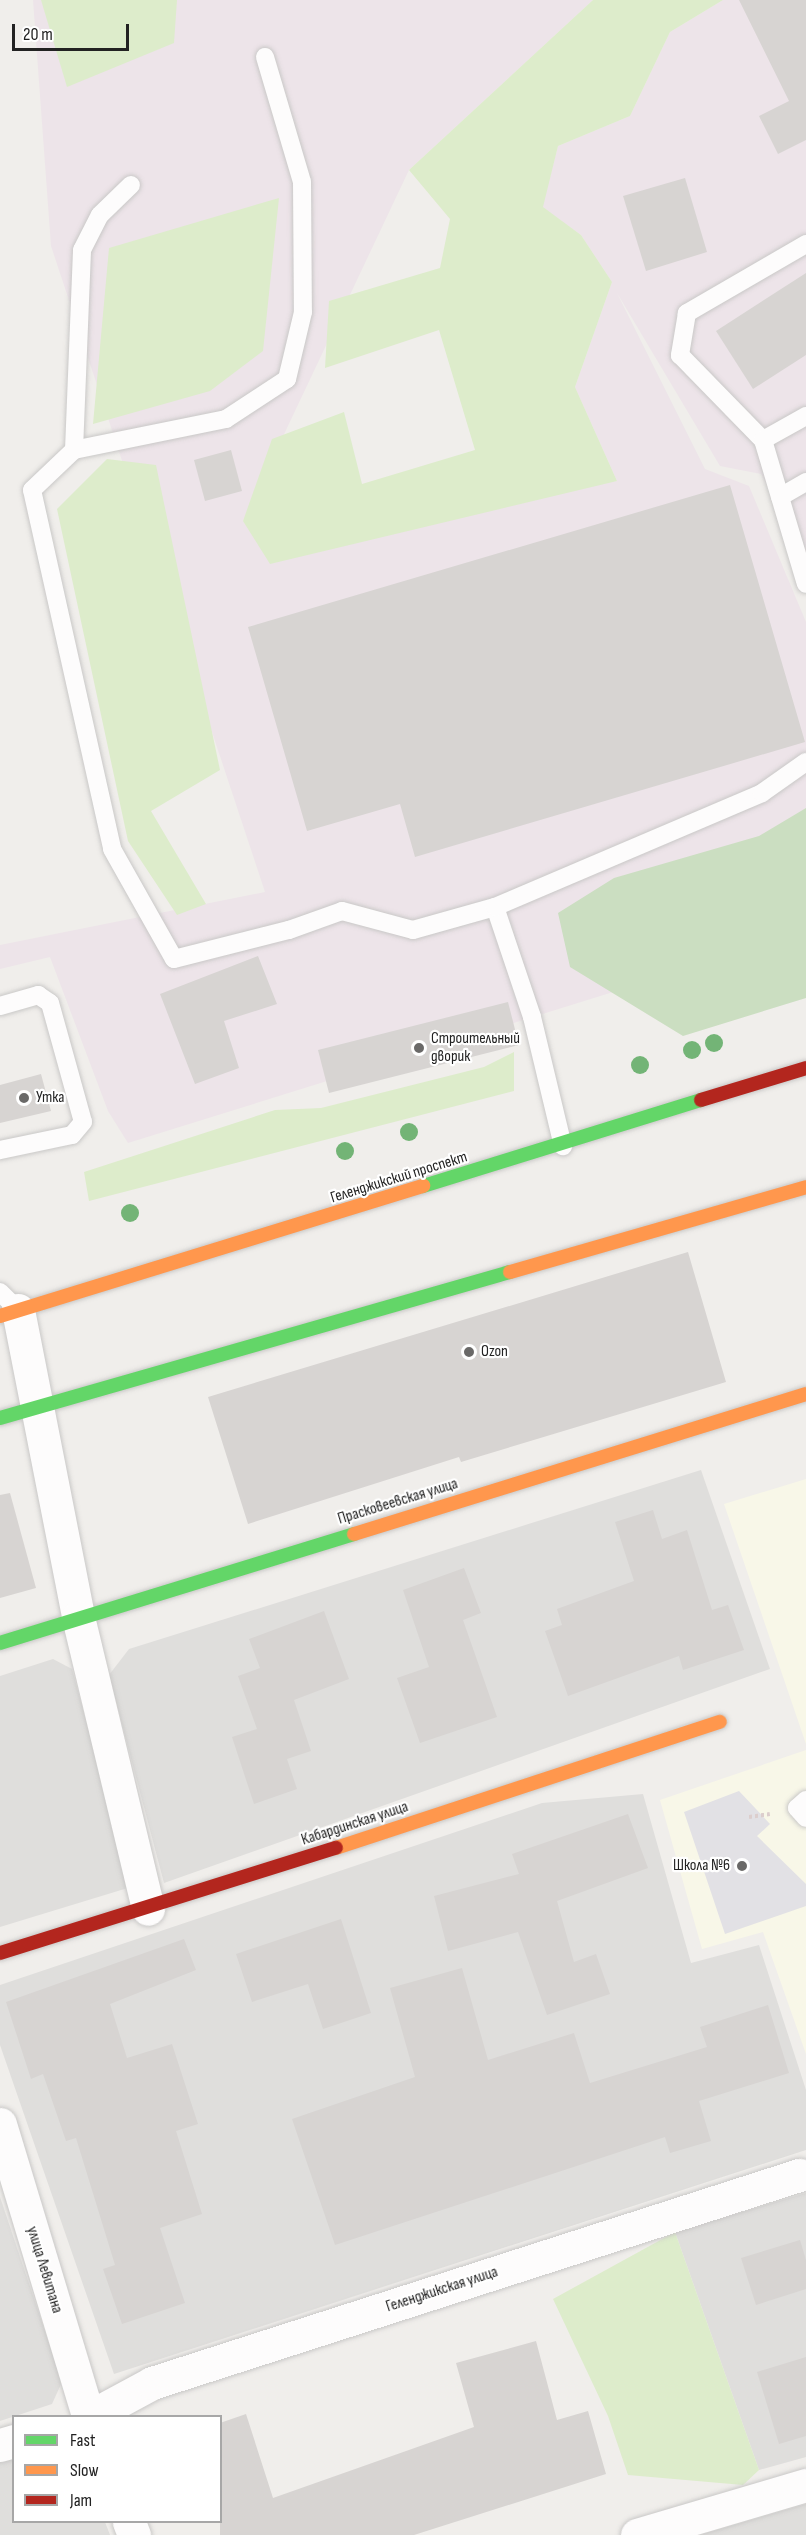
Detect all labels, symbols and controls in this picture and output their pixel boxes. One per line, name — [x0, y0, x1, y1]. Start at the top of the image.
scale bar — [15, 12, 132, 50]
text: 20 m — [23, 24, 53, 45]
place label: Строительный дворик — [431, 1029, 520, 1067]
marker: Строительный дворик — [412, 1041, 426, 1055]
place label: Утка — [36, 1088, 64, 1108]
marker: Утка — [17, 1091, 31, 1105]
street label: Геленджикский проспект — [328, 1148, 470, 1208]
place label: Ozon — [481, 1342, 508, 1362]
marker: Ozon — [462, 1345, 476, 1359]
street label: Прасковеевская улица — [336, 1475, 460, 1529]
street label: Кабардинская улица — [299, 1798, 411, 1850]
place label: Школа №6 — [673, 1856, 730, 1876]
marker: Школа №6 — [735, 1859, 749, 1873]
street label: улица Левитана — [22, 2224, 66, 2316]
street label: Геленджикская улица — [384, 2263, 500, 2317]
legend — [12, 2415, 222, 2523]
text: Fast — [70, 2430, 95, 2451]
text: Slow — [70, 2460, 99, 2481]
text: Jam — [70, 2490, 92, 2511]

